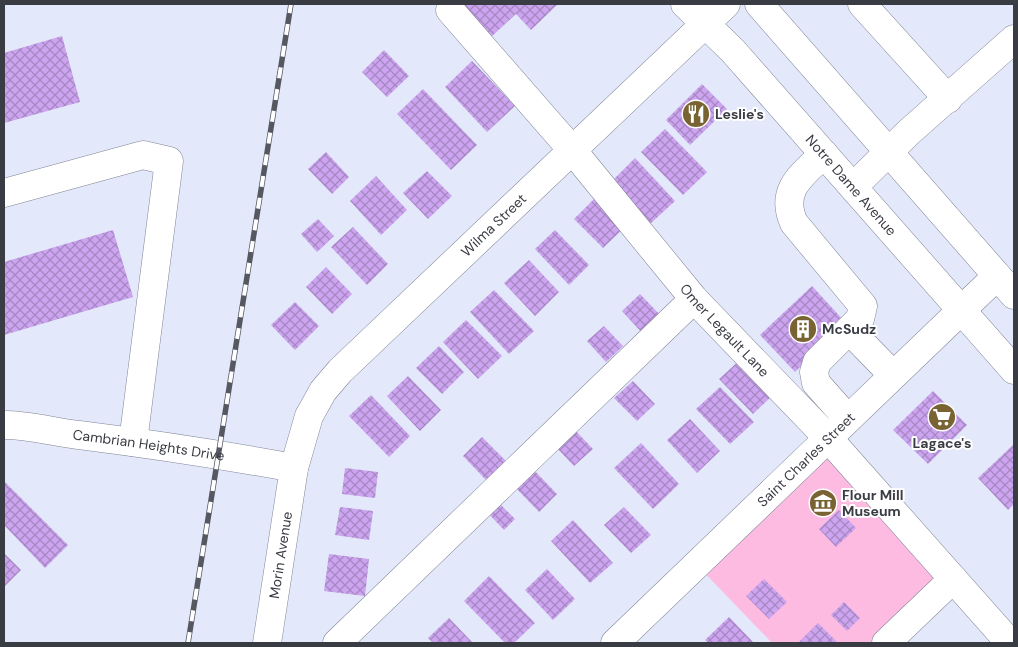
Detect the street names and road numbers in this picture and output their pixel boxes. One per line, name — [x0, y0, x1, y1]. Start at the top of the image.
street label: Notre Dame Avenue — [802, 131, 901, 240]
street label: Wilma Street — [457, 190, 530, 260]
street label: Omer Legault Lane — [676, 280, 773, 381]
street label: Saint Charles Street — [753, 408, 859, 511]
street label: Cambrian Heights Drive — [72, 425, 226, 465]
street label: Morin Avenue — [265, 510, 296, 600]

